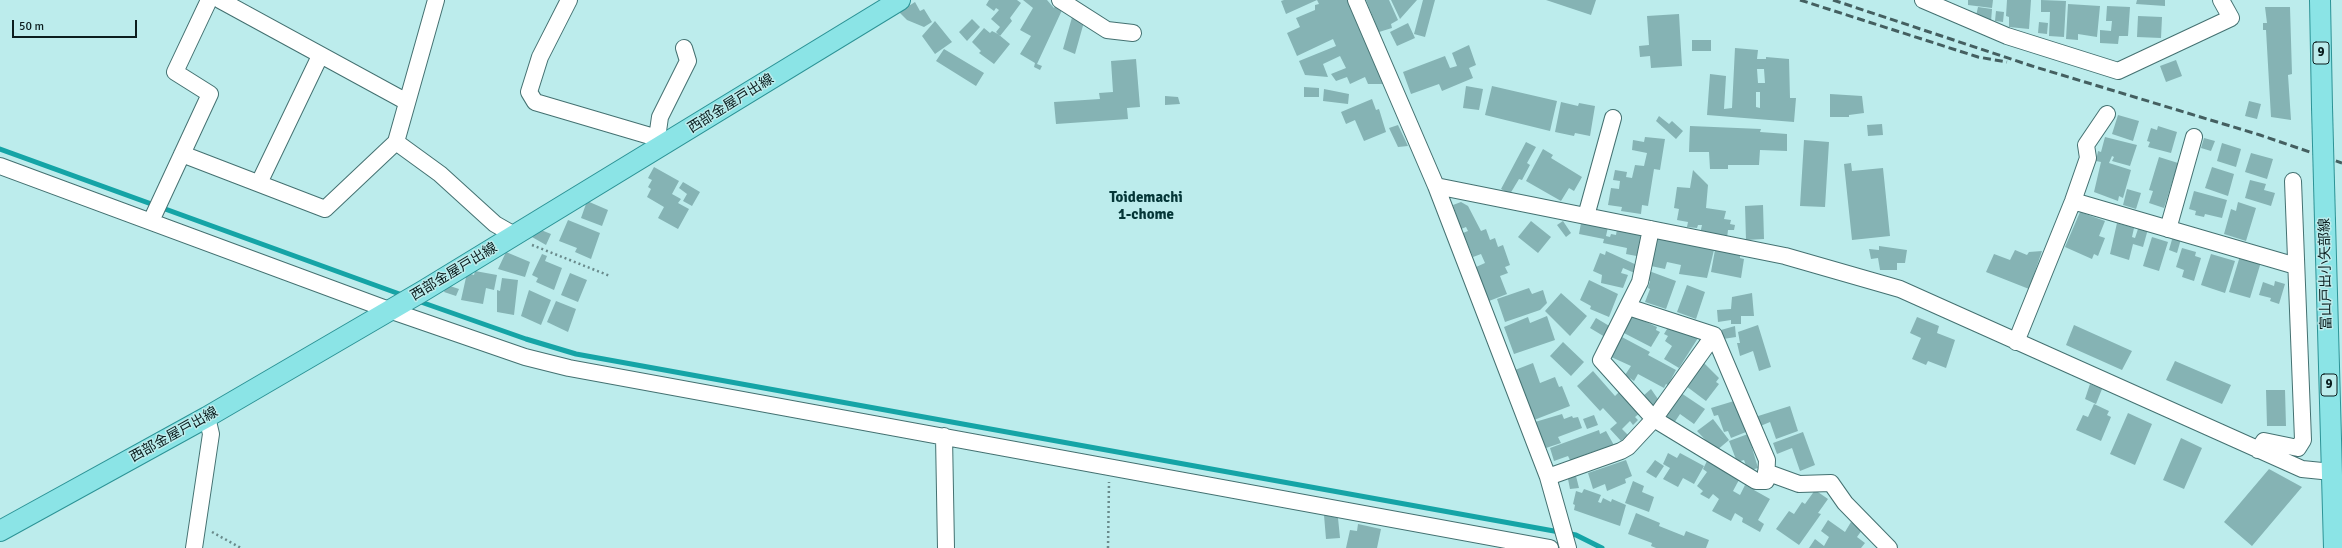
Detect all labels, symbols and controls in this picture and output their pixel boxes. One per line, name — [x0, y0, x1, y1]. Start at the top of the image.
scale bar — [14, 12, 139, 38]
text: 50 m — [19, 19, 44, 34]
road number: 9 — [2313, 42, 2329, 64]
street label: 西部金屋戸出線 — [685, 71, 777, 137]
district label: Toidemachi 1-chome — [1109, 189, 1183, 224]
street label: 富山戸出小矢部線 — [2317, 218, 2335, 330]
street label: 西部金屋戸出線 — [408, 240, 500, 304]
road number: 9 — [2321, 374, 2337, 396]
street label: 西部金屋戸出線 — [127, 404, 221, 466]

